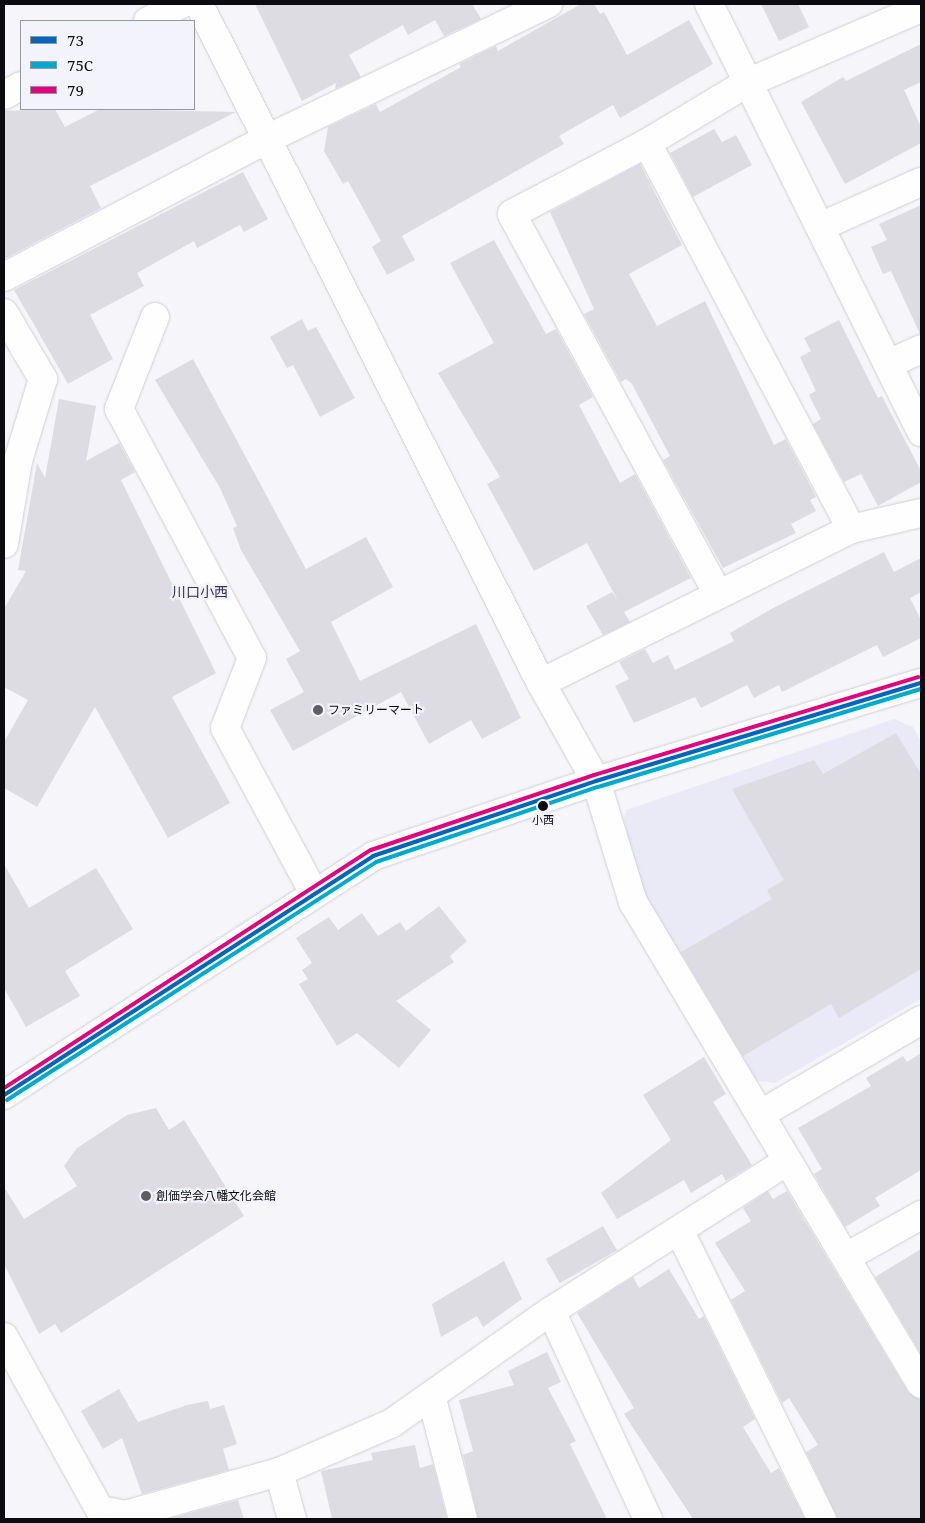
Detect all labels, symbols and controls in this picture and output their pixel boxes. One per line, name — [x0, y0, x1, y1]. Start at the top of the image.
legend — [20, 20, 195, 110]
text: 73 — [67, 30, 84, 50]
text: 75C — [67, 55, 93, 75]
text: 79 — [67, 80, 84, 100]
district label: 川口小西 — [172, 584, 228, 600]
place label: ファミリーマート — [328, 703, 424, 717]
marker: ファミリーマート — [312, 704, 324, 716]
marker: 小西 — [538, 801, 548, 811]
place label: 小西 — [532, 813, 554, 827]
place label: 創価学会八幡文化会館 — [156, 1189, 276, 1203]
marker: 創価学会八幡文化会館 — [140, 1190, 152, 1202]

